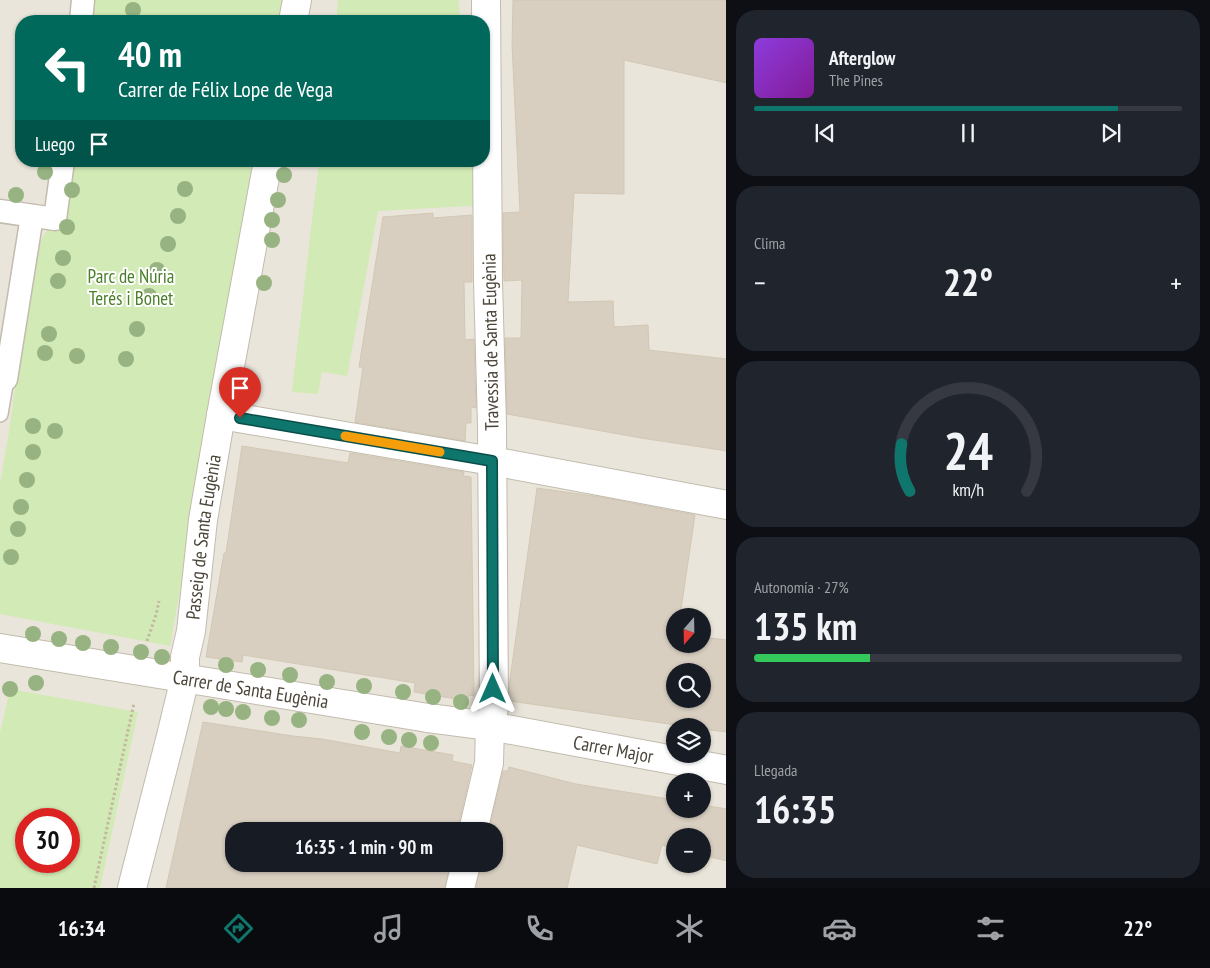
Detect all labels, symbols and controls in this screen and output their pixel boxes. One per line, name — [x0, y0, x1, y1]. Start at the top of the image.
text: 40 m — [118, 31, 182, 77]
icon: left — [35, 35, 100, 100]
text: Afterglow — [829, 46, 895, 70]
text: The Pines — [829, 70, 883, 90]
text: Carrer de Félix Lope de Vega — [118, 75, 333, 103]
icon: previous — [811, 119, 839, 147]
icon: pause — [954, 119, 982, 147]
icon: next — [1097, 119, 1125, 147]
icon: arrive — [85, 130, 113, 158]
text: Luego — [35, 132, 75, 156]
text: Clima — [754, 233, 785, 253]
street label: Travessia de Santa Eugènia — [476, 253, 504, 431]
text: 22° — [943, 257, 993, 306]
park label: Parc de Núria Terés i Bonet — [88, 264, 174, 310]
text: − — [754, 264, 766, 301]
text: + — [1170, 264, 1182, 301]
pin — [219, 367, 261, 418]
icon: arrive — [226, 374, 254, 402]
text: 24 — [943, 417, 993, 484]
street label: Passeig de Santa Eugènia — [180, 453, 226, 621]
text: km/h — [952, 478, 984, 501]
text: Autonomía · 27% — [754, 577, 849, 597]
text: 135 km — [754, 601, 857, 650]
north arrow — [666, 608, 711, 652]
map controls — [666, 608, 711, 873]
position arrow — [466, 662, 518, 714]
button: search — [666, 663, 711, 708]
street label: Carrer de Santa Eugènia — [171, 664, 330, 714]
button: layers — [666, 718, 711, 763]
street label: Carrer Major — [571, 730, 656, 768]
text: Llegada — [754, 760, 798, 780]
button: + — [666, 773, 711, 818]
text: 16:35 — [754, 784, 836, 833]
speed limit sign: 30 — [15, 808, 80, 873]
button: − — [666, 828, 711, 873]
text: 16:35 · 1 min · 90 m — [295, 835, 433, 859]
icon: directions — [221, 911, 256, 946]
icon: music — [371, 911, 406, 946]
icon: phone — [522, 911, 557, 946]
icon: climate — [672, 911, 707, 946]
icon: car — [822, 911, 857, 946]
icon: filters — [973, 911, 1008, 946]
text: 16:34 — [58, 914, 105, 942]
text: 22° — [1123, 914, 1152, 942]

